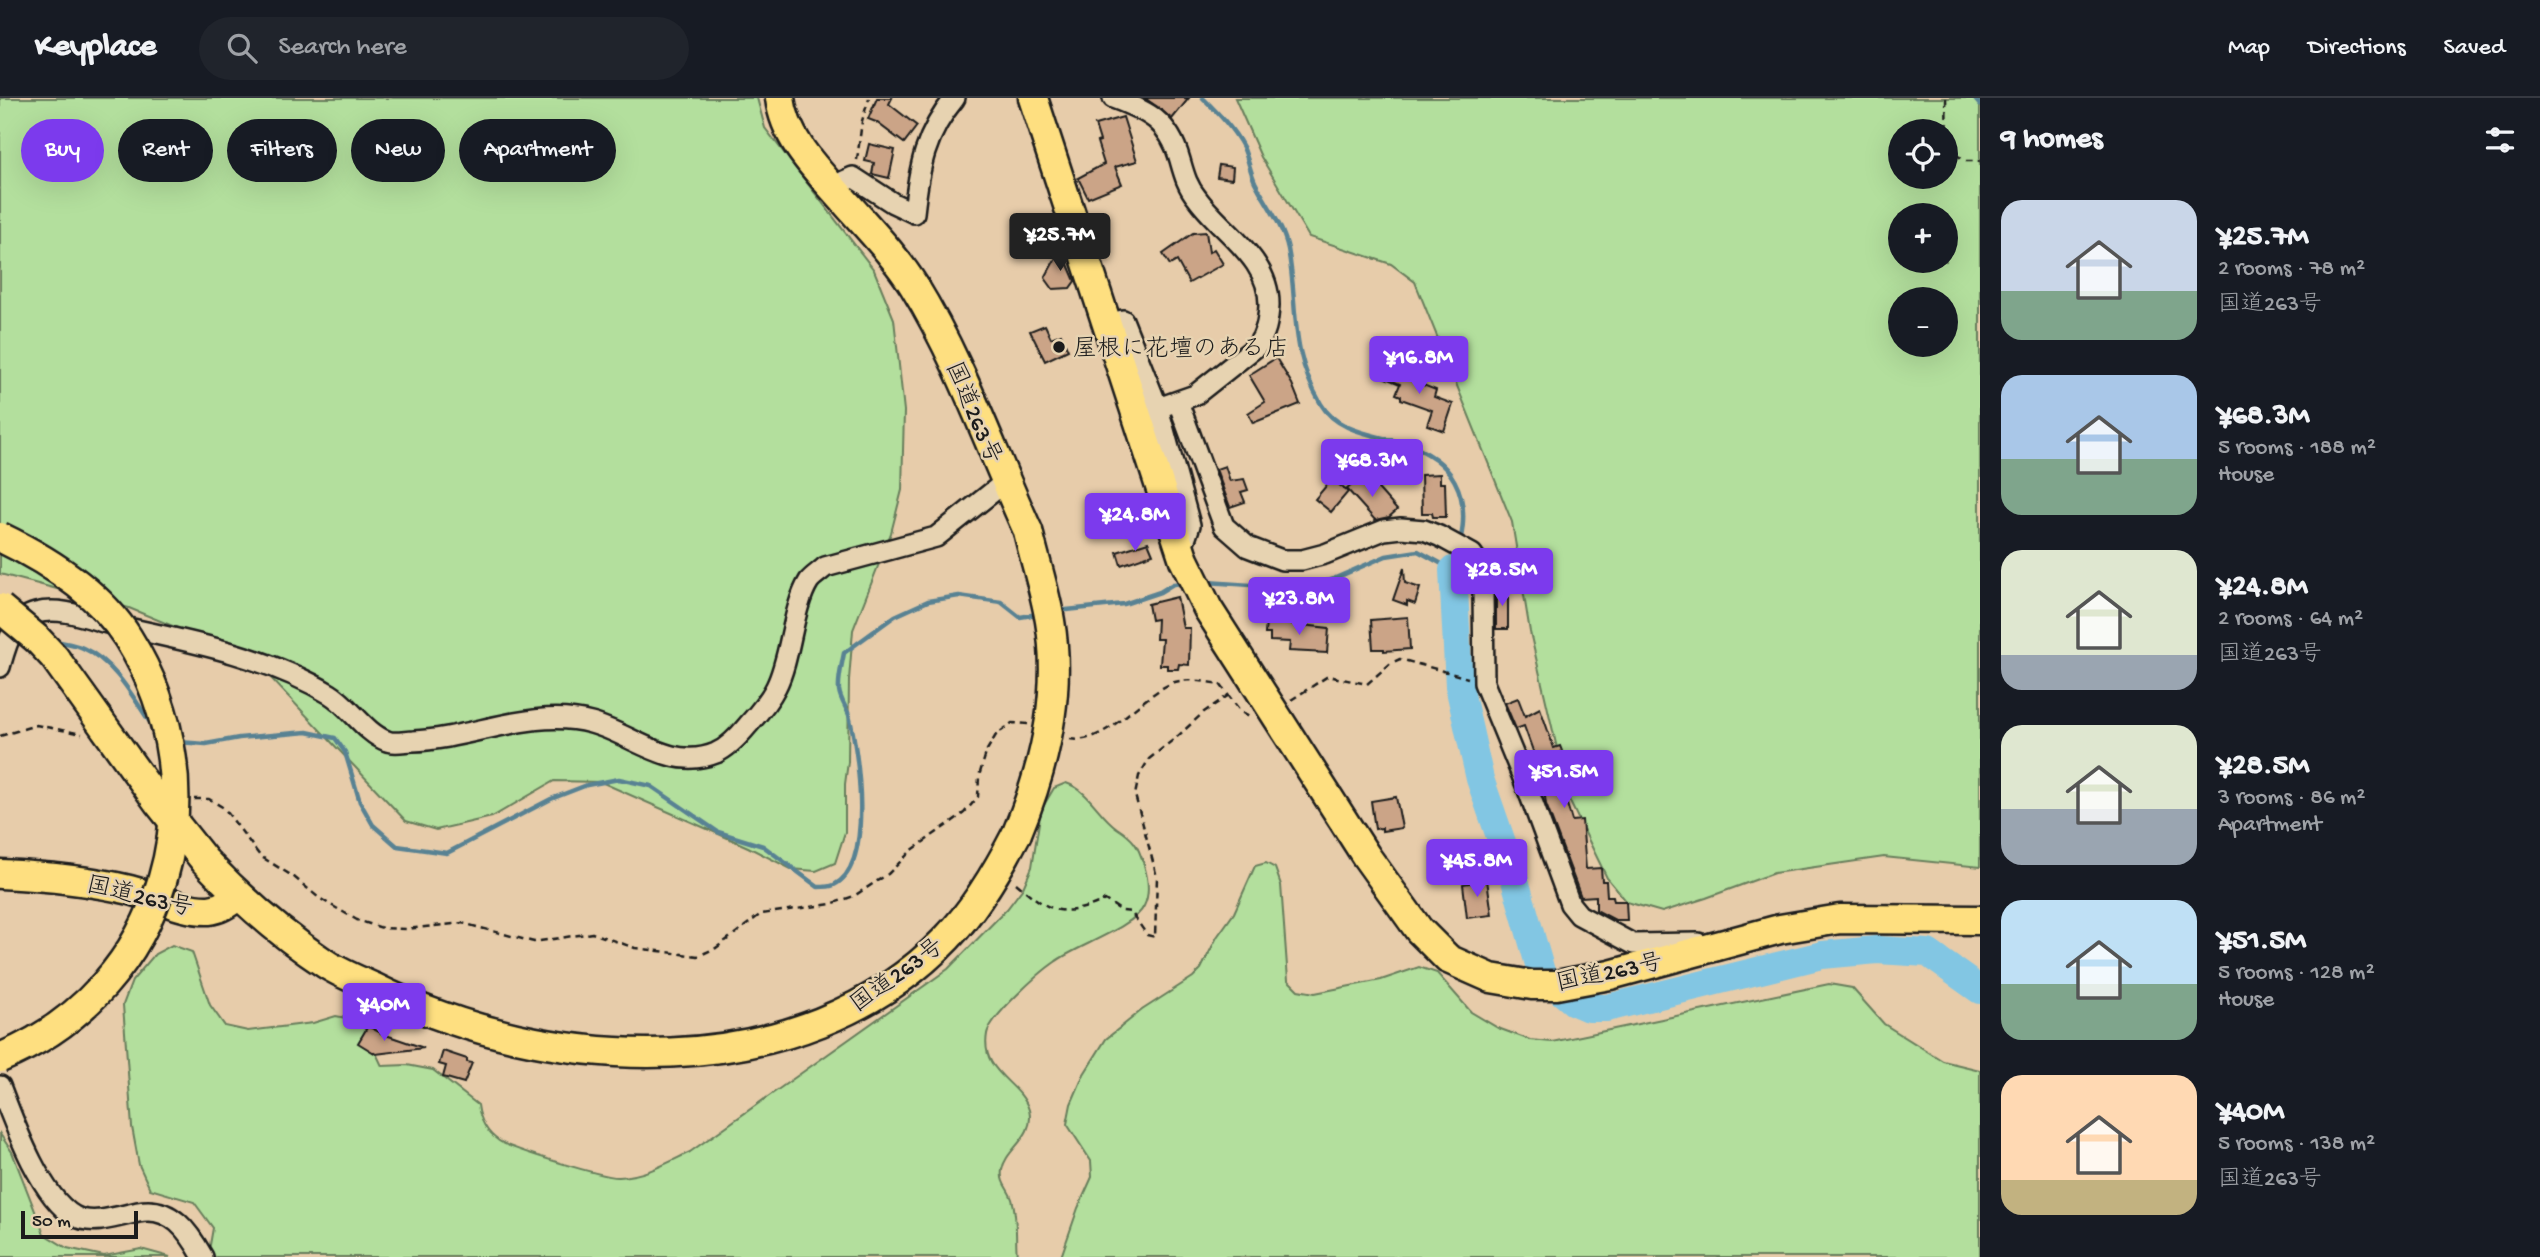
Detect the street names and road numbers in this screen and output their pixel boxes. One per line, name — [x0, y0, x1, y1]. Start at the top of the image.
street label: 国道263号 — [937, 357, 1007, 469]
street label: 国道263号 — [83, 871, 196, 925]
street label: 国道263号 — [845, 932, 950, 1020]
street label: 国道263号 — [1553, 948, 1666, 1000]

